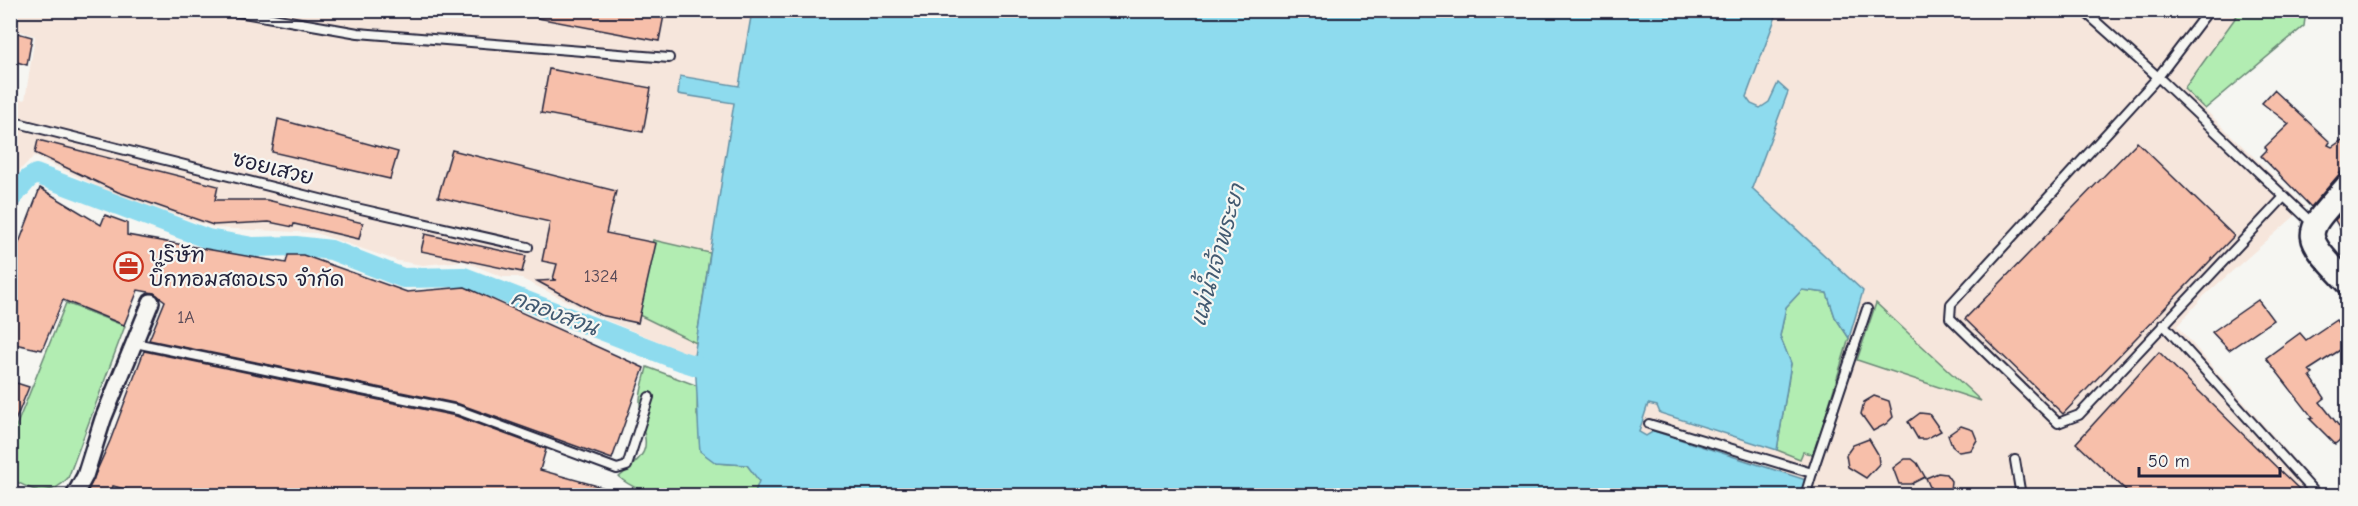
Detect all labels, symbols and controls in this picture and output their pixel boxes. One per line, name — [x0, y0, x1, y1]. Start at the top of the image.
street label: ซอยเสวย — [230, 146, 316, 190]
water label: แม่น้ำเจ้าพระยา — [1178, 178, 1251, 329]
place label: บริษัท บิ๊กทอมสตอเรจ จำกัด — [149, 243, 344, 291]
office icon: บริษัท บิ๊กทอมสตอเรจ จำกัด — [112, 251, 144, 283]
house number: 1324 — [584, 266, 618, 287]
water label: คลองสวน — [508, 285, 603, 342]
house number: 1A — [177, 307, 195, 328]
scale bar — [2139, 440, 2280, 478]
text: 50 m — [2148, 451, 2190, 472]

